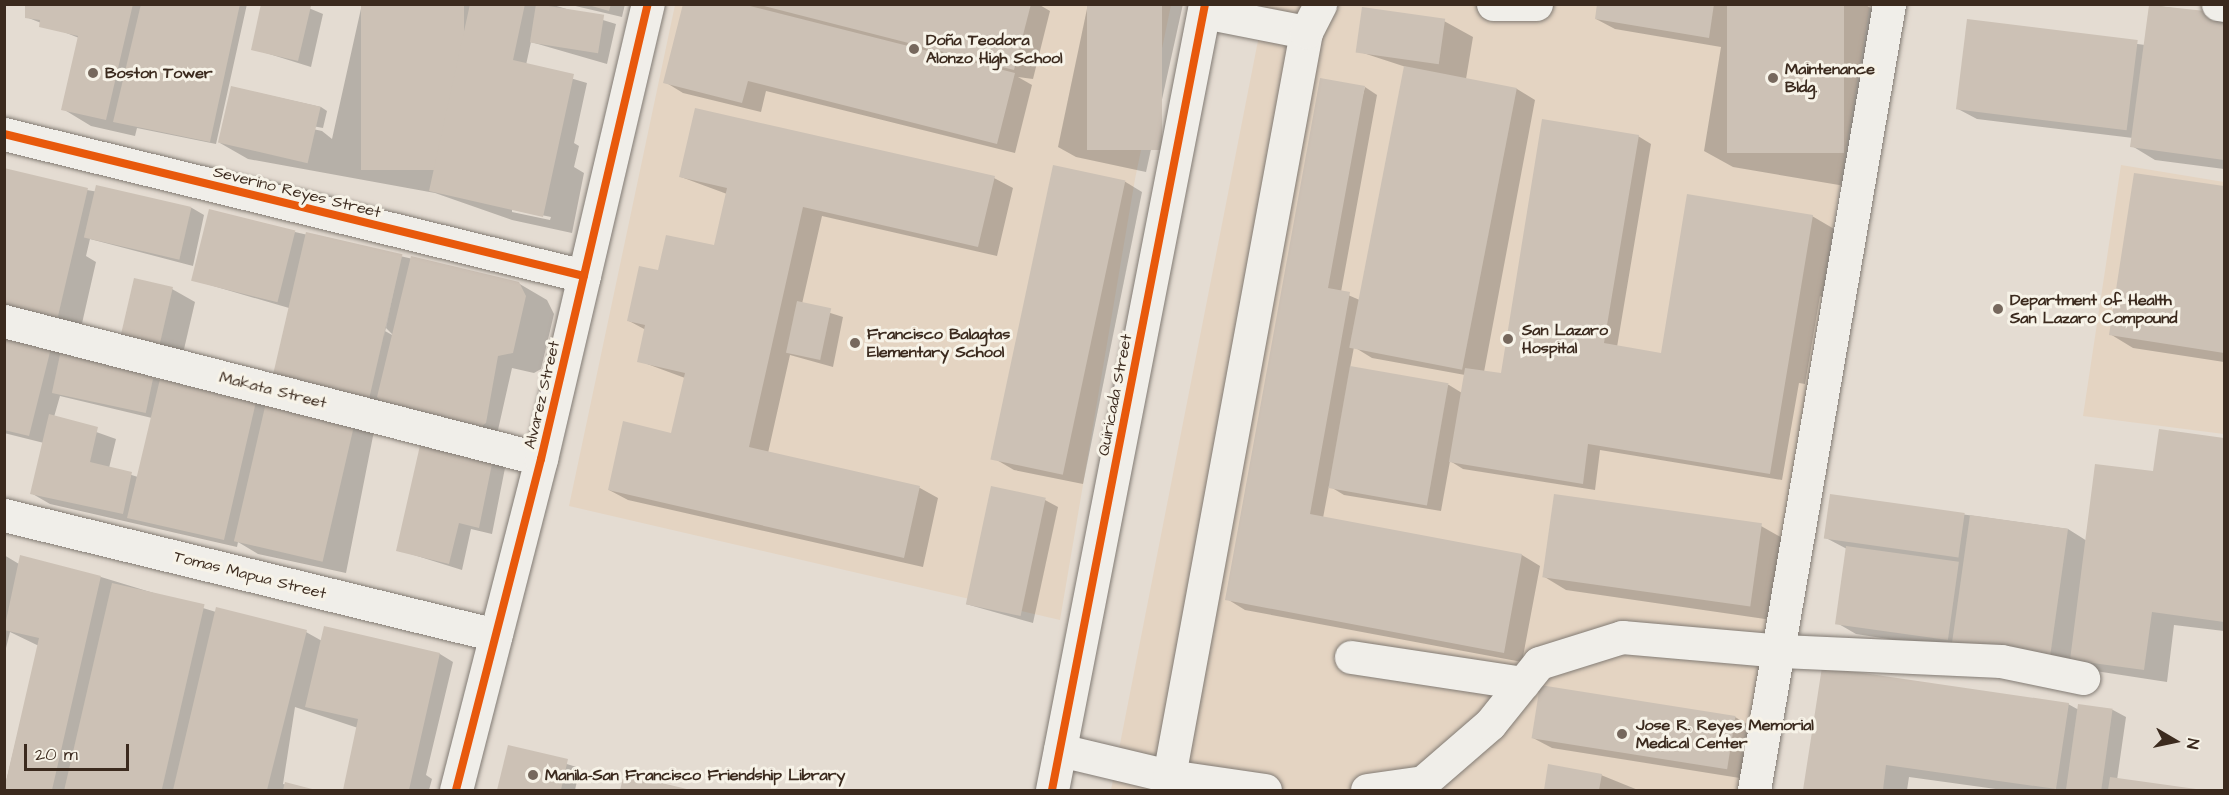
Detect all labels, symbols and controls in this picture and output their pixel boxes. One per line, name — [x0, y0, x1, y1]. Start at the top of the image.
place label: Doña Teodora Alonzo High School — [926, 30, 1063, 68]
marker: Doña Teodora Alonzo High School — [907, 42, 921, 56]
place label: Maintenance Bldg. — [1785, 59, 1875, 97]
place label: Boston Tower — [105, 63, 213, 83]
marker: Boston Tower — [86, 66, 100, 80]
marker: Maintenance Bldg. — [1766, 71, 1780, 85]
street label: Severino Reyes Street — [211, 162, 383, 222]
place label: Department of Health San Lazaro Compound — [2010, 290, 2177, 328]
marker: Department of Health San Lazaro Compound — [1991, 302, 2005, 316]
place label: San Lazaro Hospital — [1522, 320, 1608, 358]
place label: Francisco Balagtas Elementary School — [867, 324, 1010, 362]
marker: San Lazaro Hospital — [1499, 330, 1517, 348]
street label: Quiricada Street — [1094, 333, 1136, 457]
marker: Francisco Balagtas Elementary School — [848, 336, 862, 350]
street label: Alvarez Street — [520, 339, 564, 451]
street label: Makata Street — [217, 367, 329, 413]
street label: Tomas Mapua Street — [172, 547, 328, 603]
north arrow — [2145, 711, 2205, 771]
place label: Jose R. Reyes Memorial Medical Center — [1636, 715, 1814, 753]
marker: Jose R. Reyes Memorial Medical Center — [1613, 725, 1631, 743]
scale bar — [27, 732, 132, 770]
text: N — [2181, 737, 2204, 750]
text: 20 m — [35, 742, 78, 767]
place label: Manila-San Francisco Friendship Library — [545, 765, 845, 785]
marker: Manila-San Francisco Friendship Library — [526, 768, 540, 782]

